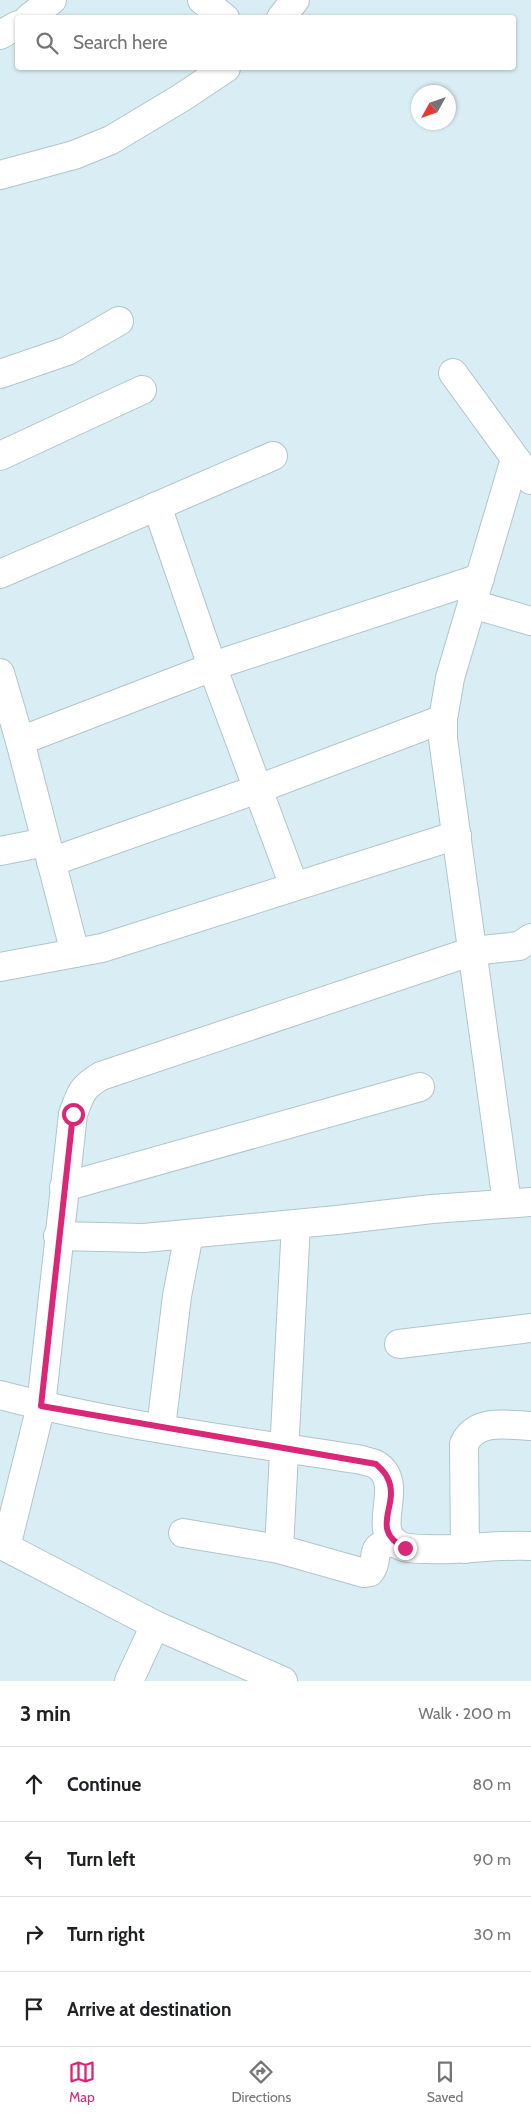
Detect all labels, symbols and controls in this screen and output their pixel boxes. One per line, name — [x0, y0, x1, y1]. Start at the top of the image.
search box — [15, 15, 516, 70]
icon: search — [33, 29, 61, 57]
text: Search here — [73, 31, 167, 54]
north arrow — [411, 85, 456, 130]
route start — [62, 1103, 85, 1126]
route end — [394, 1537, 417, 1560]
text: 3 min — [20, 1701, 71, 1726]
text: Walk · 200 m — [419, 1704, 511, 1723]
icon: ahead — [20, 1770, 48, 1798]
text: Continue — [67, 1773, 141, 1796]
text: 80 m — [473, 1775, 511, 1794]
icon: left — [20, 1845, 48, 1873]
text: Turn left — [67, 1848, 135, 1871]
text: 90 m — [473, 1850, 511, 1869]
icon: right — [20, 1920, 48, 1948]
text: Turn right — [67, 1923, 145, 1946]
text: 30 m — [474, 1925, 511, 1944]
icon: arrive — [20, 1995, 48, 2023]
text: Arrive at destination — [67, 1998, 231, 2021]
tab: Map — [68, 2058, 96, 2106]
tab: Directions — [231, 2058, 291, 2106]
tab: Saved — [427, 2058, 463, 2106]

